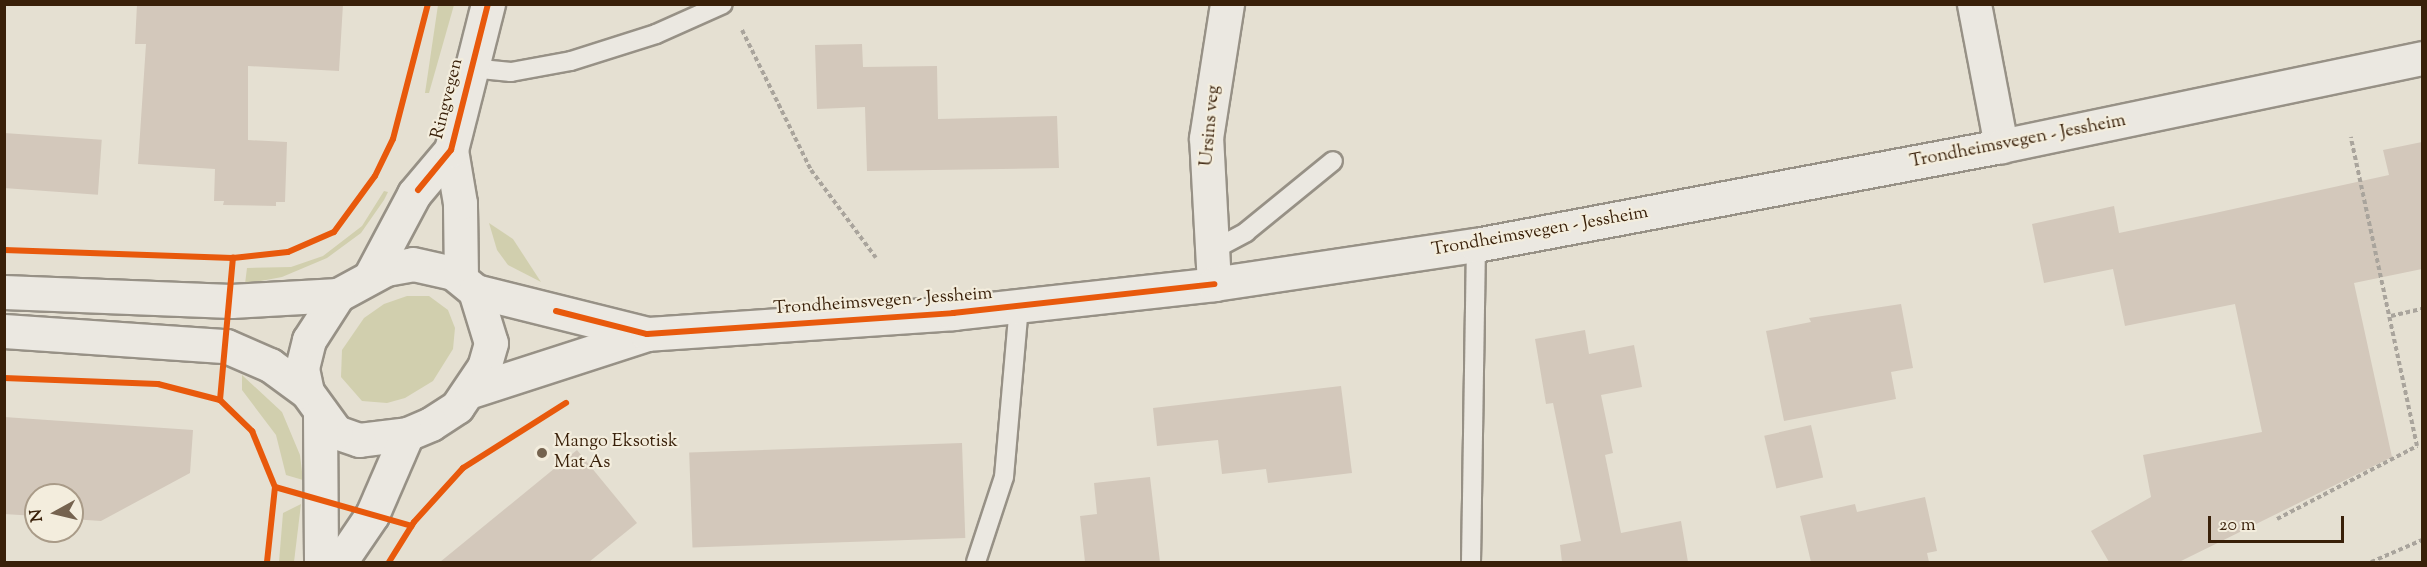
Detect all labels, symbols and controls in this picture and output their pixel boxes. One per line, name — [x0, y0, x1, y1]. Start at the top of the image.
street label: Ringvegen — [428, 56, 468, 142]
street label: Ursins veg — [1197, 85, 1225, 167]
street label: Trondheimsvegen - Jessheim — [1908, 110, 2128, 174]
street label: Trondheimsvegen - Jessheim — [1430, 202, 1650, 262]
street label: Trondheimsvegen - Jessheim — [773, 284, 993, 320]
place label: Mango Eksotisk Mat As — [554, 432, 678, 474]
marker: Mango Eksotisk Mat As — [535, 446, 549, 460]
north arrow — [24, 483, 84, 543]
scale bar — [2211, 504, 2348, 542]
text: N — [25, 507, 50, 523]
text: 20 m — [2219, 513, 2256, 539]

